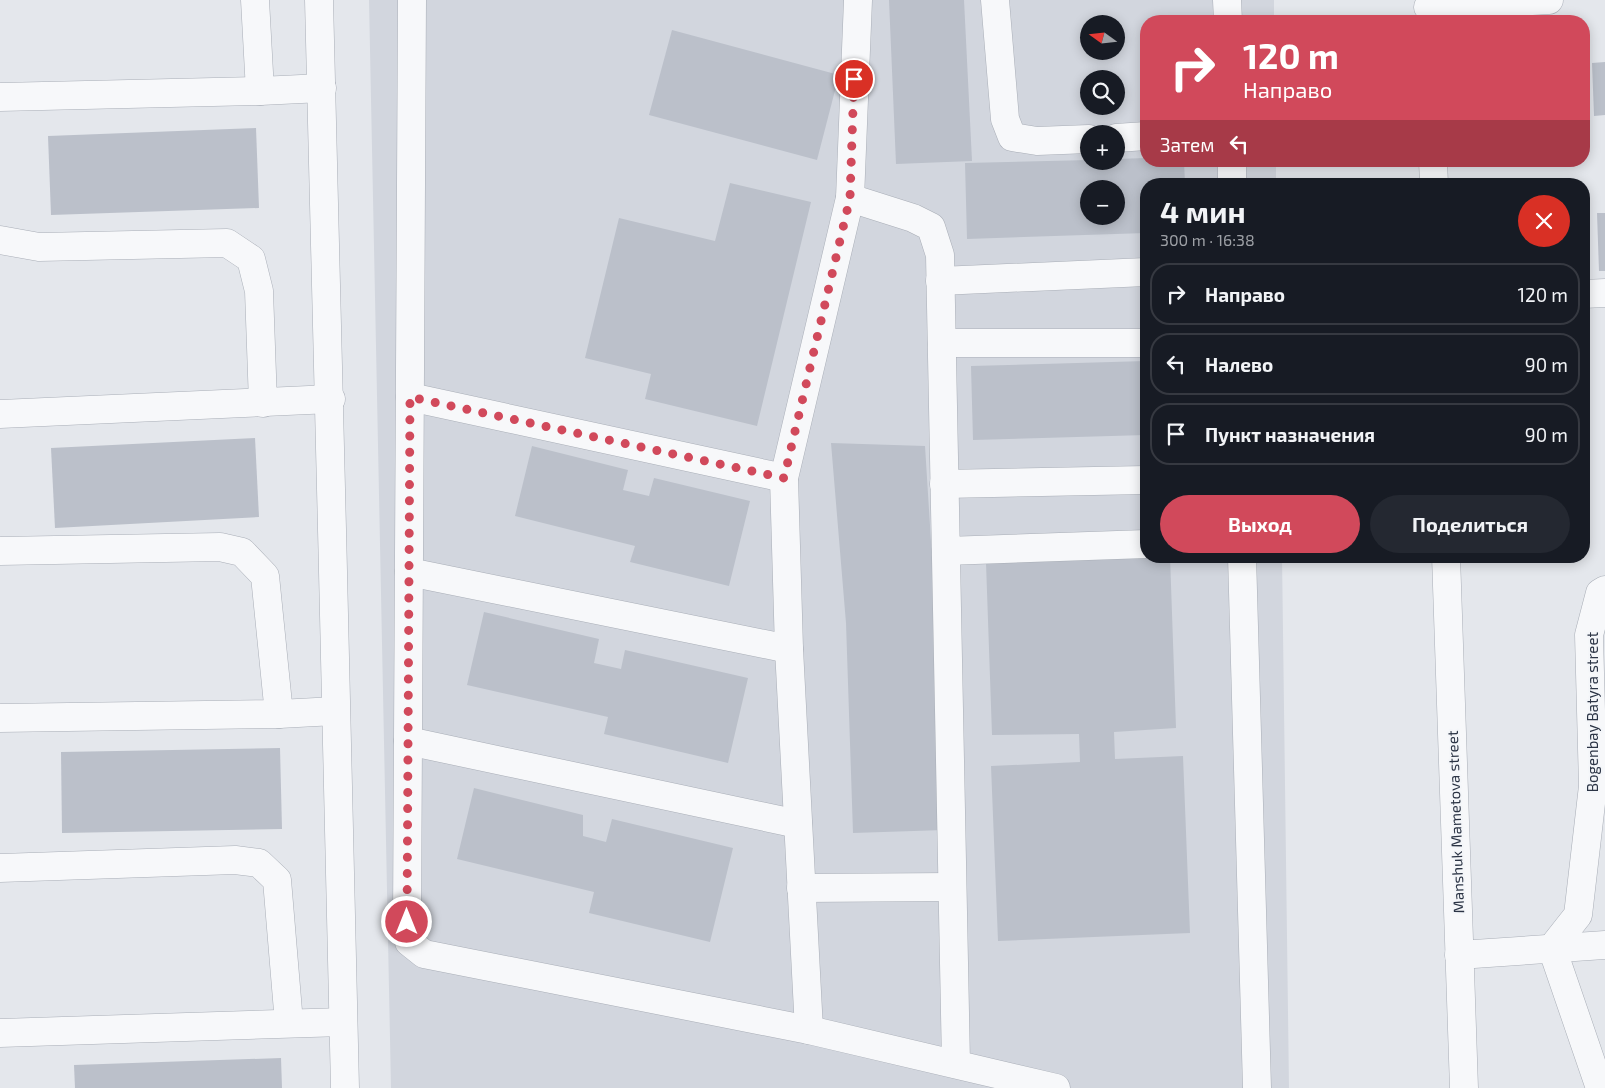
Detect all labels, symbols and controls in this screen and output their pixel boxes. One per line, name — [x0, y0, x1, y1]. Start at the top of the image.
north arrow — [1080, 15, 1125, 60]
map controls — [1080, 15, 1125, 225]
text: 120 m — [1243, 34, 1339, 76]
icon: right — [1160, 35, 1225, 100]
pin — [833, 58, 875, 100]
icon: arrive — [840, 65, 868, 93]
button: search — [1080, 70, 1125, 115]
text: Направо — [1243, 76, 1332, 102]
button: + — [1080, 125, 1125, 170]
icon: left — [1225, 130, 1253, 158]
text: Затем — [1160, 133, 1215, 156]
button: − — [1080, 180, 1125, 225]
text: 4 мин — [1160, 193, 1246, 229]
button: close — [1518, 195, 1570, 247]
text: 300 m · 16:38 — [1160, 230, 1255, 249]
icon: right — [1162, 280, 1190, 308]
text: Направо — [1205, 283, 1285, 306]
text: 120 m — [1517, 283, 1568, 306]
icon: left — [1162, 350, 1190, 378]
text: Налево — [1205, 353, 1273, 376]
text: 90 m — [1525, 353, 1568, 376]
icon: arrive — [1162, 420, 1190, 448]
text: Пункт назначения — [1205, 423, 1375, 446]
text: 90 m — [1525, 423, 1568, 446]
button: Выход — [1160, 495, 1360, 553]
button: Поделиться — [1370, 495, 1570, 553]
street label: Bogenbay Batyra street — [1583, 632, 1601, 792]
street label: Manshuk Mametova street — [1443, 730, 1467, 914]
position arrow — [380, 895, 432, 947]

